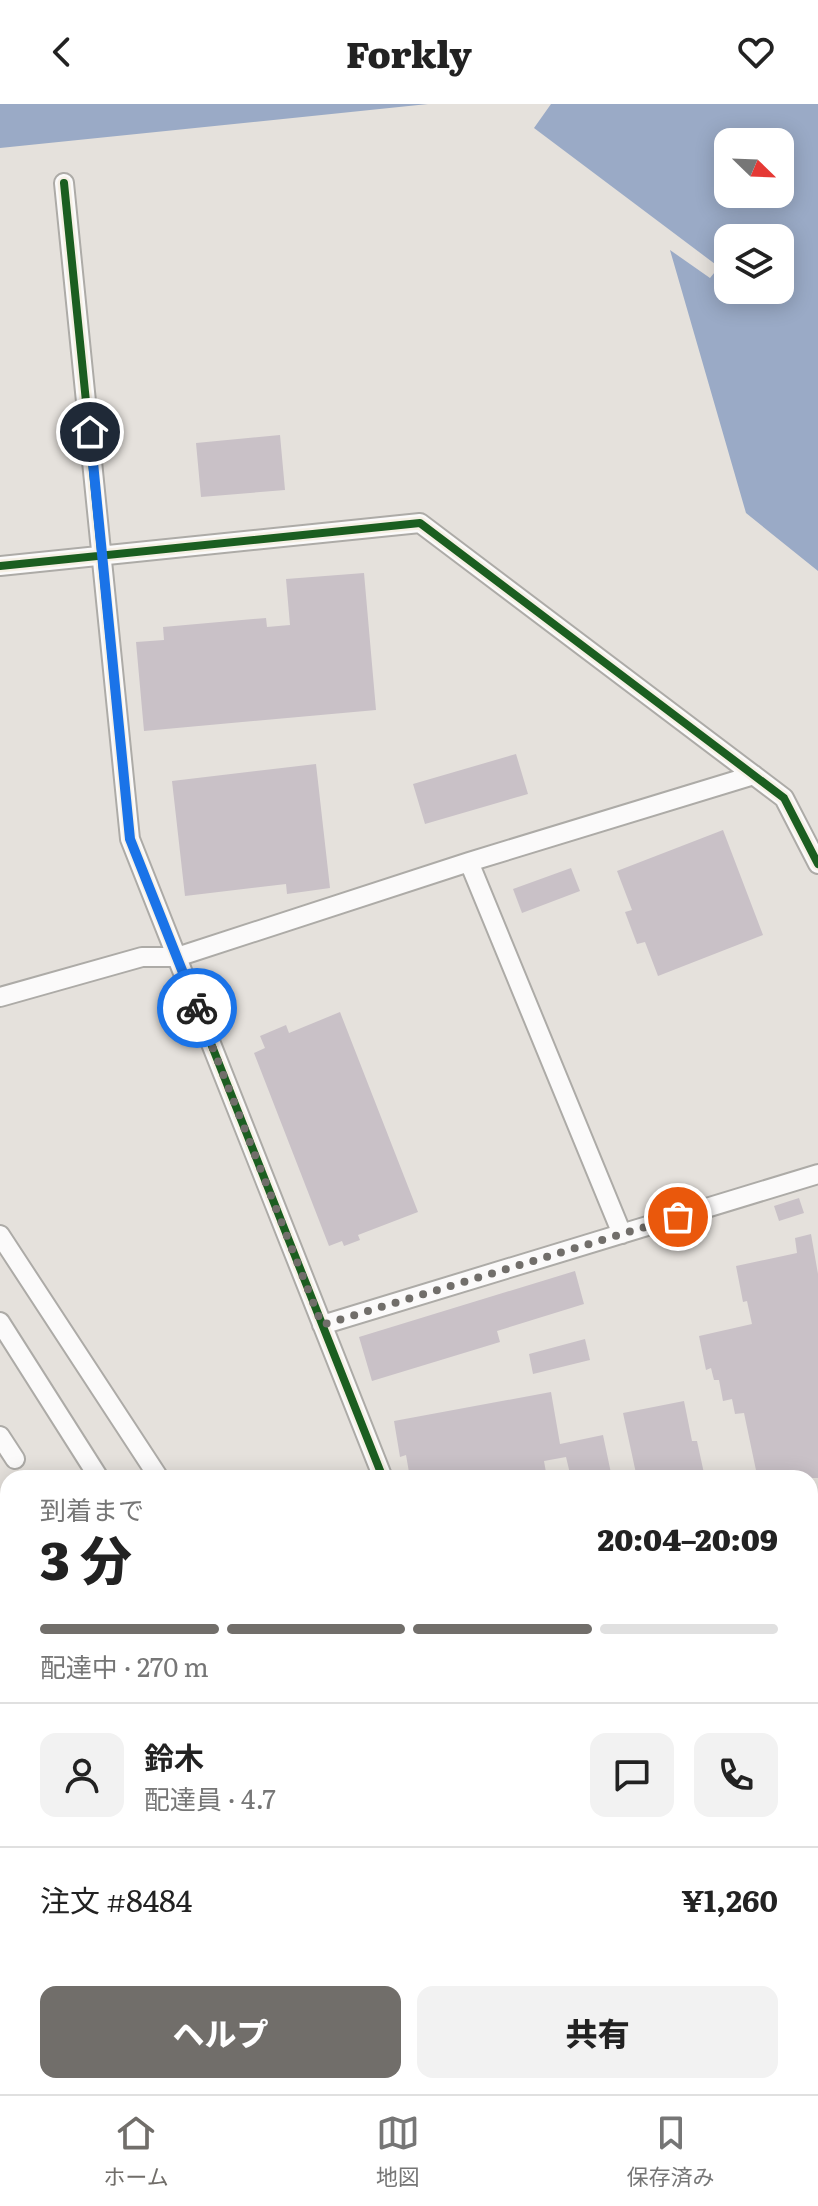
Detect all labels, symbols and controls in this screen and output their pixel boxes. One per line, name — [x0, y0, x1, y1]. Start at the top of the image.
text: Forkly — [346, 26, 472, 79]
icon: back — [40, 30, 84, 74]
icon: heart — [734, 30, 778, 74]
north arrow — [714, 128, 794, 208]
map controls — [714, 128, 794, 304]
button: layers — [714, 224, 794, 304]
pin — [56, 398, 124, 466]
icon: home — [68, 410, 112, 454]
courier — [157, 968, 237, 1048]
icon: bike — [175, 986, 219, 1030]
pin — [644, 1183, 712, 1251]
icon: bag — [656, 1195, 700, 1239]
text: 到着まで — [40, 1489, 144, 1528]
text: 20:04–20:09 — [598, 1516, 778, 1560]
text: 3 分 — [40, 1519, 132, 1596]
text: 配達中 · 270 m — [40, 1646, 209, 1685]
button: person — [40, 1733, 124, 1817]
button: chat — [590, 1733, 674, 1817]
button: phone — [694, 1733, 778, 1817]
text: 鈴木 — [144, 1734, 204, 1778]
text: 配達員 · 4.7 — [144, 1778, 276, 1817]
text: 注文 #8484 — [40, 1877, 192, 1921]
text: ¥1,260 — [681, 1877, 778, 1921]
button: ヘルプ — [40, 1986, 401, 2078]
button: 共有 — [417, 1986, 778, 2078]
tab: ホーム — [103, 2111, 169, 2192]
tab: 地図 — [376, 2111, 420, 2192]
tab: 保存済み — [627, 2111, 715, 2192]

